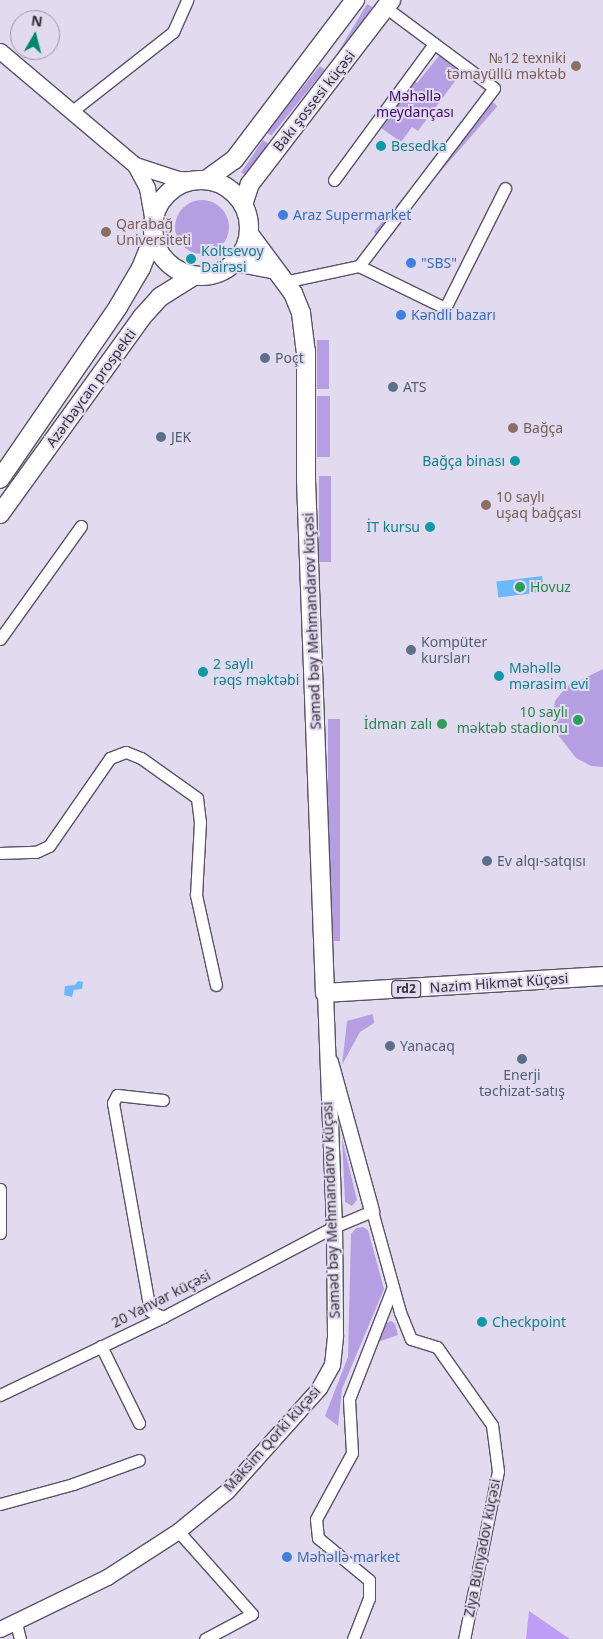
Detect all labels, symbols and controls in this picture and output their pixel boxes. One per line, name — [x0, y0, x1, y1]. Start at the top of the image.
north arrow — [10, 10, 60, 60]
text: N — [30, 10, 44, 31]
street label: Bakı şossesi küçəsi — [269, 47, 359, 155]
place label: №12 texniki təmayüllü məktəb — [447, 50, 566, 82]
marker: №12 texniki təmayüllü məktəb — [570, 60, 582, 72]
park label: Məhəllə meydançası — [376, 88, 454, 120]
place label: Besedka — [391, 138, 447, 154]
marker: Besedka — [375, 140, 387, 152]
place label: Araz Supermarket — [293, 207, 411, 223]
marker: Araz Supermarket — [277, 209, 289, 221]
place label: Qarabağ Universiteti — [116, 216, 191, 248]
marker: Qarabağ Universiteti — [100, 226, 112, 238]
place label: Koltsevoy Dairəsi — [201, 243, 264, 276]
marker: Koltsevoy Dairəsi — [185, 253, 197, 265]
place label: "SBS" — [421, 255, 457, 271]
marker: "SBS" — [405, 257, 417, 269]
place label: Kəndli bazarı — [411, 307, 496, 323]
marker: Kəndli bazarı — [395, 309, 407, 321]
street label: Azərbaycan prospekti — [43, 326, 139, 450]
place label: Poçt — [275, 350, 304, 366]
marker: Poçt — [259, 352, 271, 364]
place label: ATS — [403, 379, 426, 395]
marker: ATS — [387, 381, 399, 393]
place label: Bağça — [523, 420, 563, 436]
marker: Bağça — [507, 422, 519, 434]
place label: JEK — [171, 429, 191, 445]
marker: JEK — [155, 431, 167, 443]
place label: Bağça binası — [422, 453, 505, 469]
marker: Bağça binası — [509, 455, 521, 467]
place label: 10 saylı uşaq bağçası — [496, 489, 581, 522]
marker: 10 saylı uşaq bağçası — [480, 499, 492, 511]
street label: Səməd bəy Mehmandarov küçəsi — [300, 512, 324, 730]
place label: İT kursu — [367, 519, 420, 535]
marker: İT kursu — [424, 521, 436, 533]
place label: Hovuz — [530, 579, 571, 595]
marker: Hovuz — [514, 581, 526, 593]
place label: Kompüter kursları — [421, 634, 487, 666]
marker: Kompüter kursları — [405, 644, 417, 656]
place label: 2 saylı rəqs məktəbi — [213, 656, 299, 689]
place label: Məhəllə mərasim evi — [509, 660, 589, 692]
marker: 2 saylı rəqs məktəbi — [197, 666, 209, 678]
marker: Məhəllə mərasim evi — [493, 670, 505, 682]
place label: 10 saylı məktəb stadionu — [457, 704, 568, 736]
marker: 10 saylı məktəb stadionu — [572, 714, 584, 726]
place label: İdman zalı — [364, 716, 432, 732]
marker: İdman zalı — [436, 718, 448, 730]
place label: Ev alqı-satqısı — [497, 853, 586, 869]
marker: Ev alqı-satqısı — [481, 855, 493, 867]
street label: Nazim Hikmət Küçəsi — [429, 970, 569, 996]
road number: rd2 — [391, 980, 421, 999]
place label: Yanacaq — [400, 1038, 455, 1054]
marker: Yanacaq — [384, 1040, 396, 1052]
marker: Enerji təchizat-satış — [516, 1053, 528, 1065]
place label: Enerji təchizat-satış — [479, 1067, 565, 1100]
street label: Səməd bəy Mehmandarov küçəsi — [319, 1101, 343, 1319]
street label: 20 Yanvar küçəsi — [109, 1267, 213, 1331]
place label: Checkpoint — [492, 1314, 566, 1330]
marker: Checkpoint — [476, 1316, 488, 1328]
street label: Maksim Qorki küçəsi — [220, 1383, 324, 1495]
street label: Ziya Bünyadov küçəsi — [460, 1478, 504, 1618]
place label: Məhəllə market — [297, 1549, 400, 1565]
marker: Məhəllə market — [281, 1551, 293, 1563]

